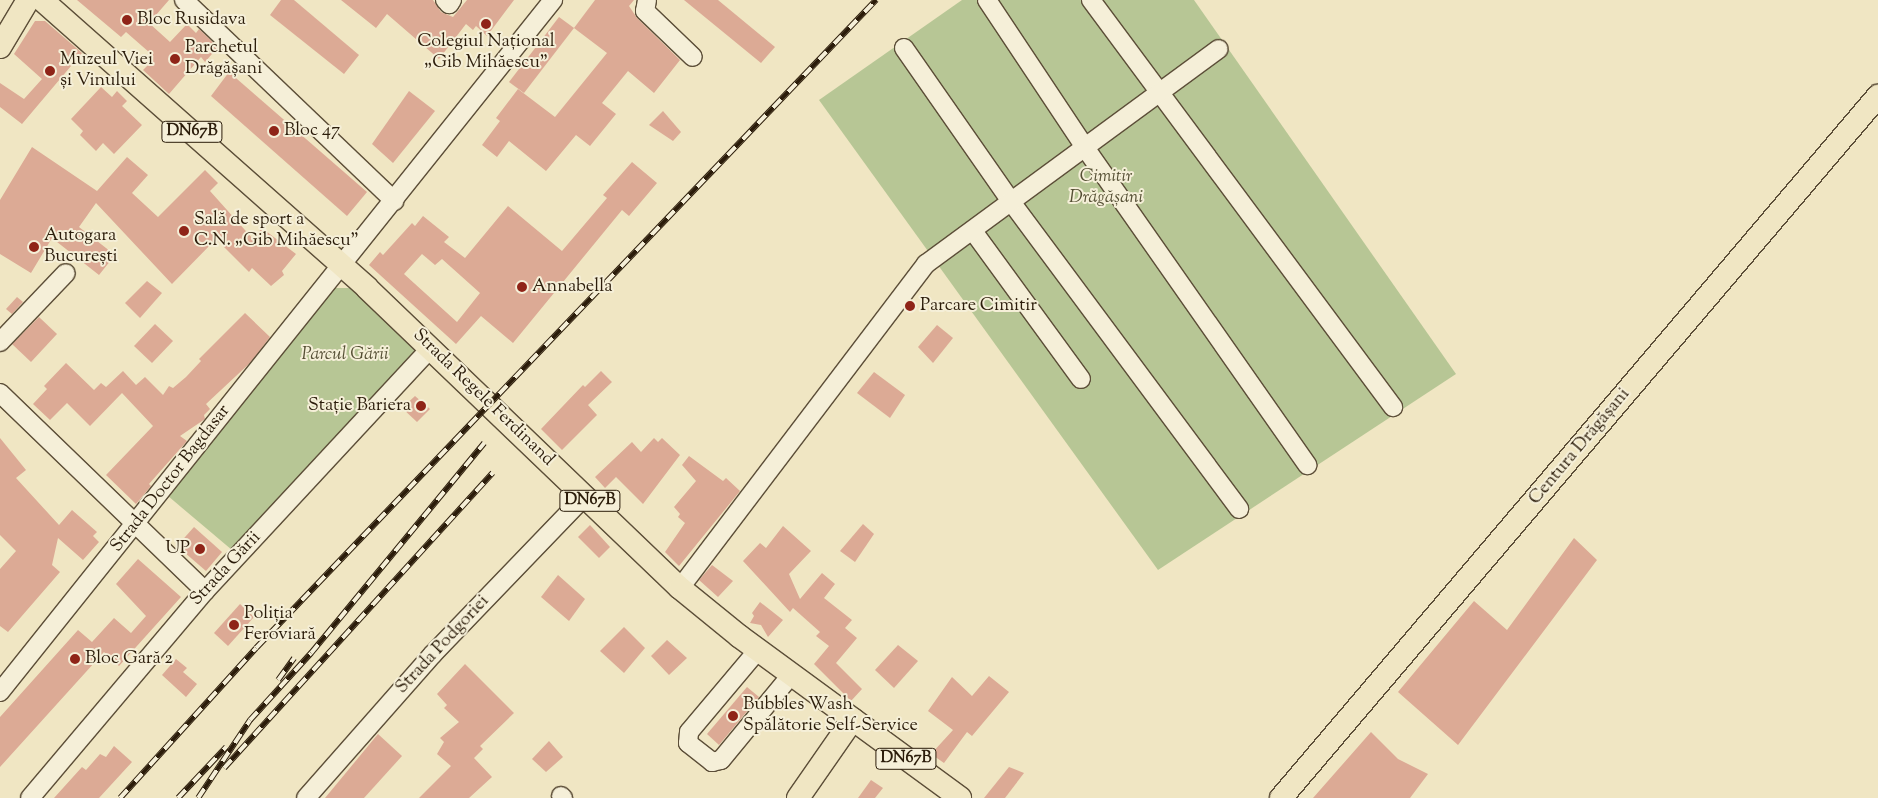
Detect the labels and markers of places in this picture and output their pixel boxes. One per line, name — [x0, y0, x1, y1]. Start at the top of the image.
place label: Bloc Rusidava — [137, 9, 246, 31]
marker: Bloc Rusidava — [121, 14, 133, 26]
marker: Colegiul Național „Gib Mihăescu” — [480, 18, 492, 30]
place label: Colegiul Național „Gib Mihăescu” — [417, 32, 555, 74]
place label: Parchetul Drăgășani — [185, 38, 262, 80]
place label: Muzeul Viei și Vinului — [60, 50, 153, 92]
marker: Parchetul Drăgășani — [169, 53, 181, 65]
marker: Muzeul Viei și Vinului — [44, 65, 56, 77]
place label: Bloc 47 — [284, 120, 340, 142]
marker: Bloc 47 — [268, 125, 280, 137]
place label: Sală de sport a C.N. „Gib Mihăescu” — [194, 210, 359, 252]
marker: Sală de sport a C.N. „Gib Mihăescu” — [178, 225, 190, 237]
place label: Autogara București — [44, 226, 118, 268]
marker: Autogara București — [28, 241, 40, 253]
place label: Annabella — [532, 276, 612, 298]
marker: Annabella — [516, 281, 528, 293]
place label: Parcare Cimitir — [920, 295, 1037, 317]
marker: Parcare Cimitir — [904, 300, 916, 312]
place label: Stație Bariera — [308, 395, 411, 417]
marker: Stație Bariera — [415, 400, 427, 412]
place label: UP — [165, 538, 190, 560]
marker: UP — [194, 543, 206, 555]
place label: Poliția Feroviară — [244, 604, 316, 646]
marker: Poliția Feroviară — [228, 619, 240, 631]
place label: Bloc Gară 2 — [85, 648, 173, 670]
marker: Bloc Gară 2 — [69, 653, 81, 665]
place label: Bubbles Wash Spălătorie Self-Service — [743, 695, 918, 738]
marker: Bubbles Wash Spălătorie Self-Service — [727, 710, 739, 722]

